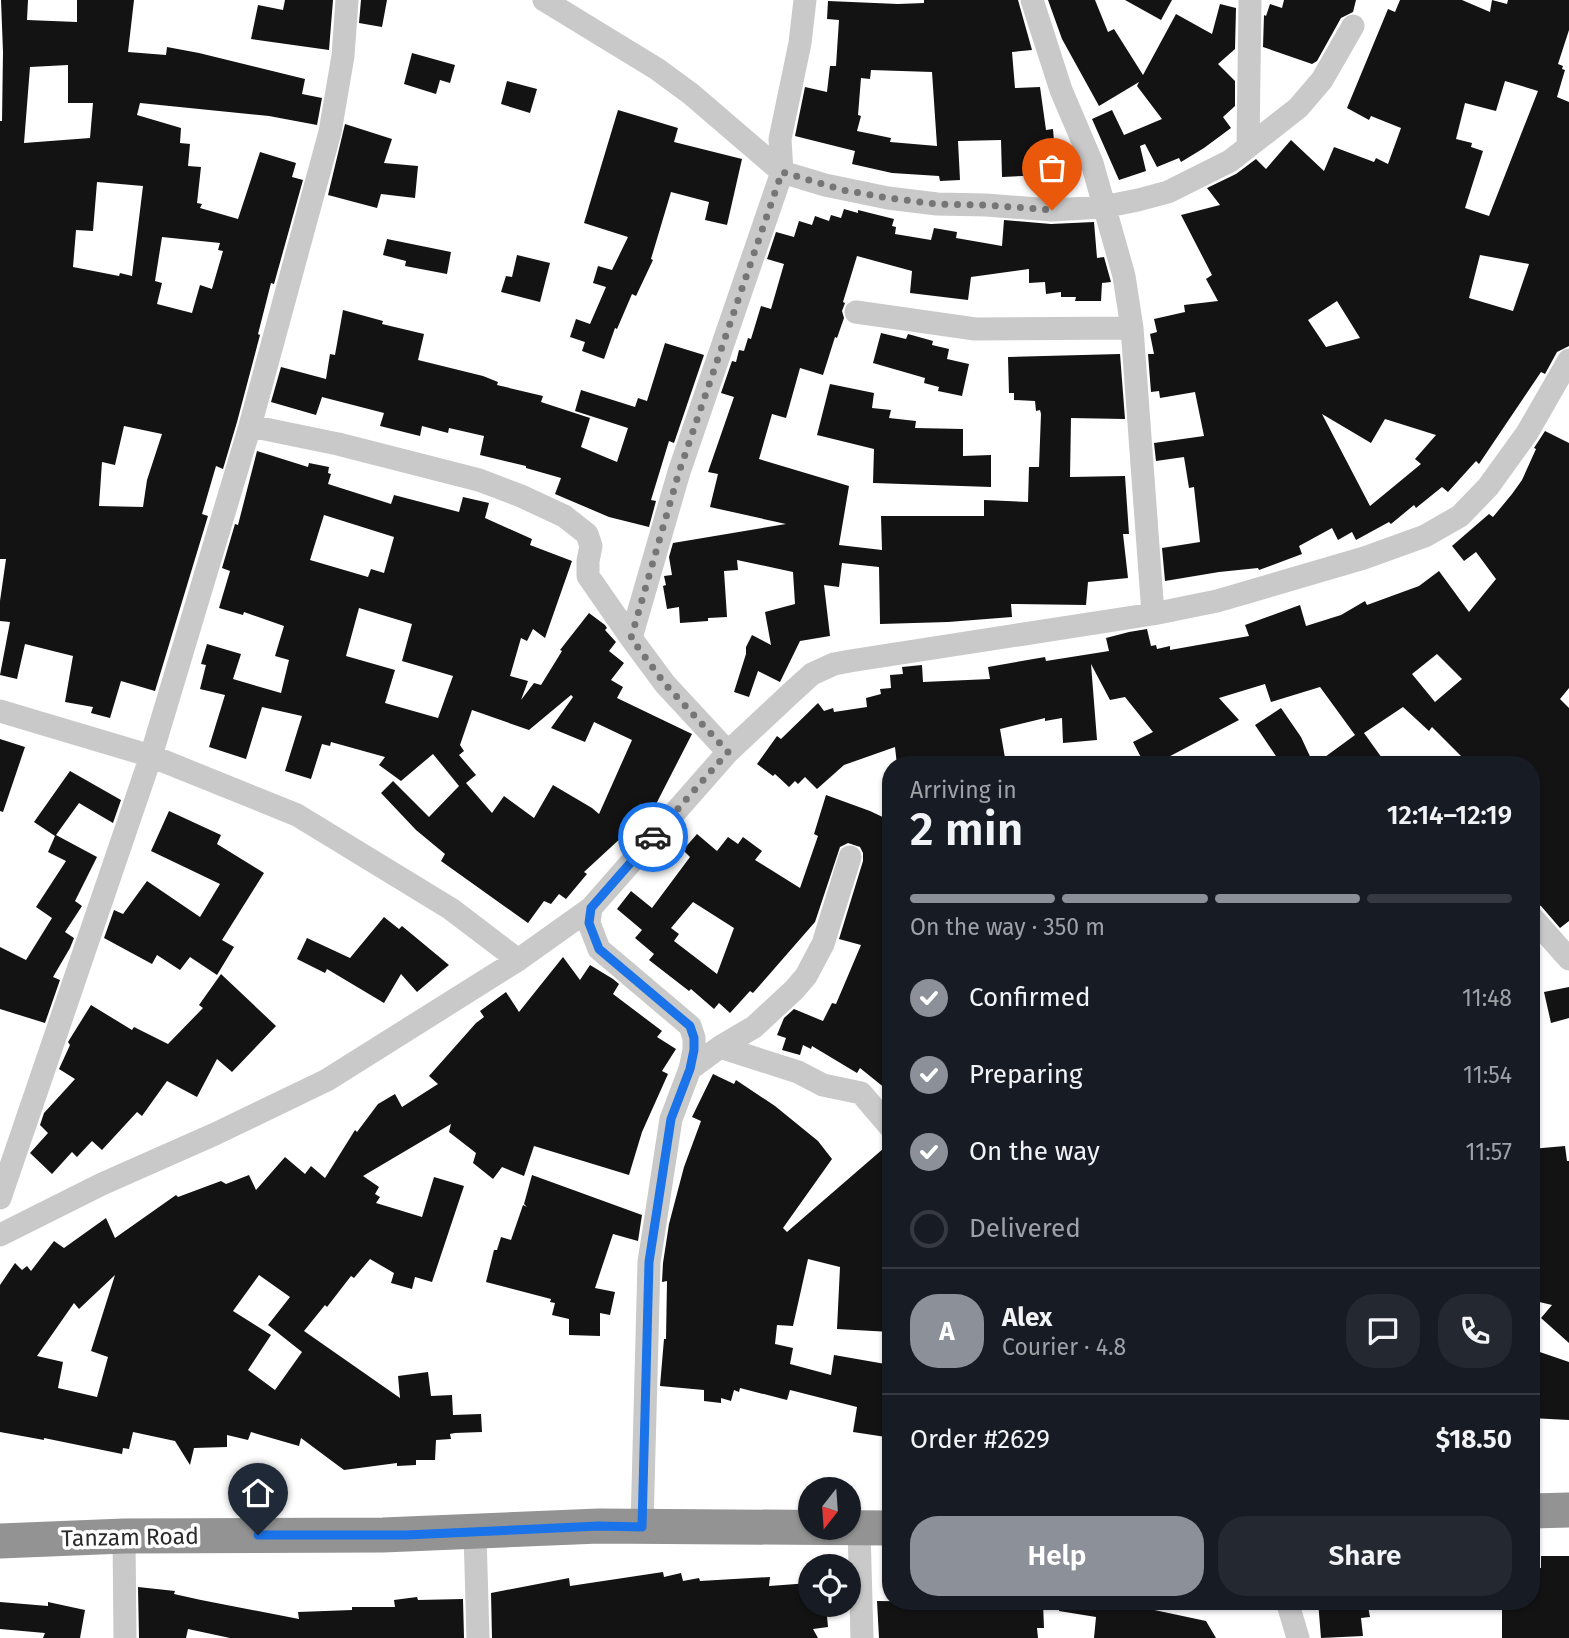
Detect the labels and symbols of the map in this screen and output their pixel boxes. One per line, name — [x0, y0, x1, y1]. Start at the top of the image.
pin — [1022, 138, 1082, 210]
courier — [618, 802, 688, 872]
pin — [228, 1463, 288, 1535]
north arrow — [798, 1477, 861, 1540]
street label: Tanzam Road — [61, 1522, 199, 1552]

